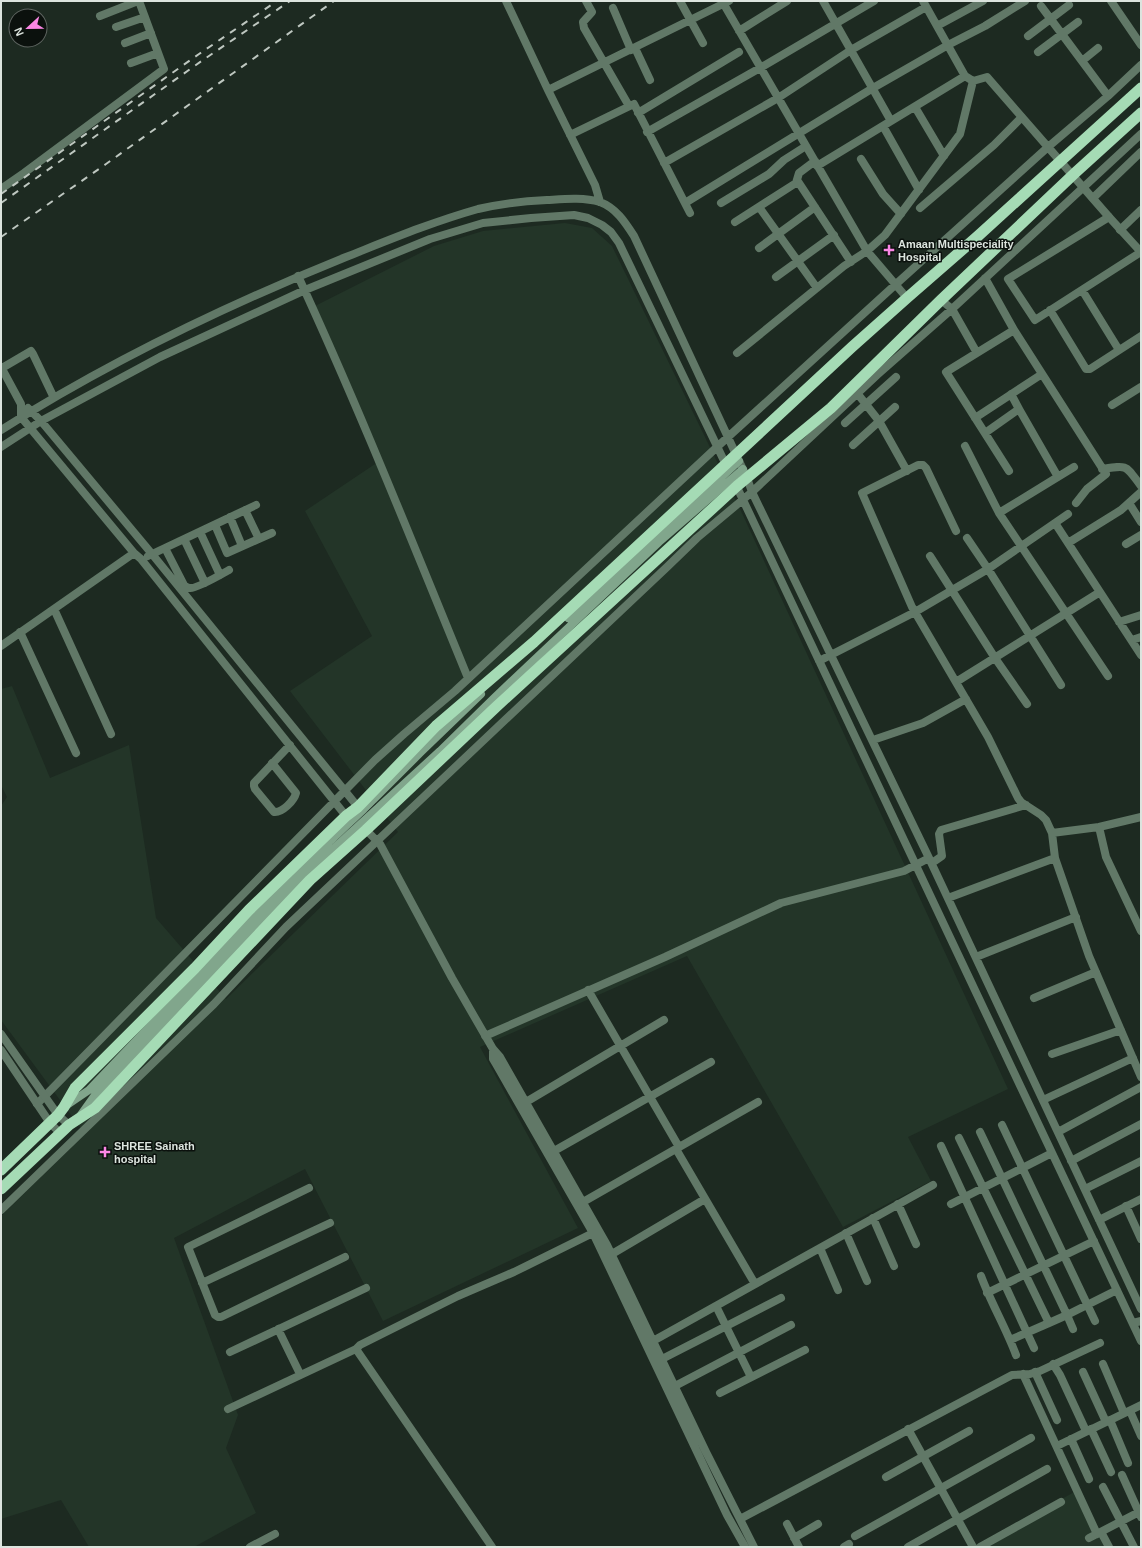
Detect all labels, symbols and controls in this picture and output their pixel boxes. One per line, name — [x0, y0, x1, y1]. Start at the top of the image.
north arrow — [8, 8, 48, 48]
text: N — [12, 26, 26, 38]
place label: Amaan Multispeciality Hospital — [898, 238, 1014, 263]
marker: Amaan Multispeciality Hospital — [883, 244, 895, 256]
place label: SHREE Sainath hospital — [114, 1140, 195, 1165]
marker: SHREE Sainath hospital — [99, 1146, 111, 1158]

